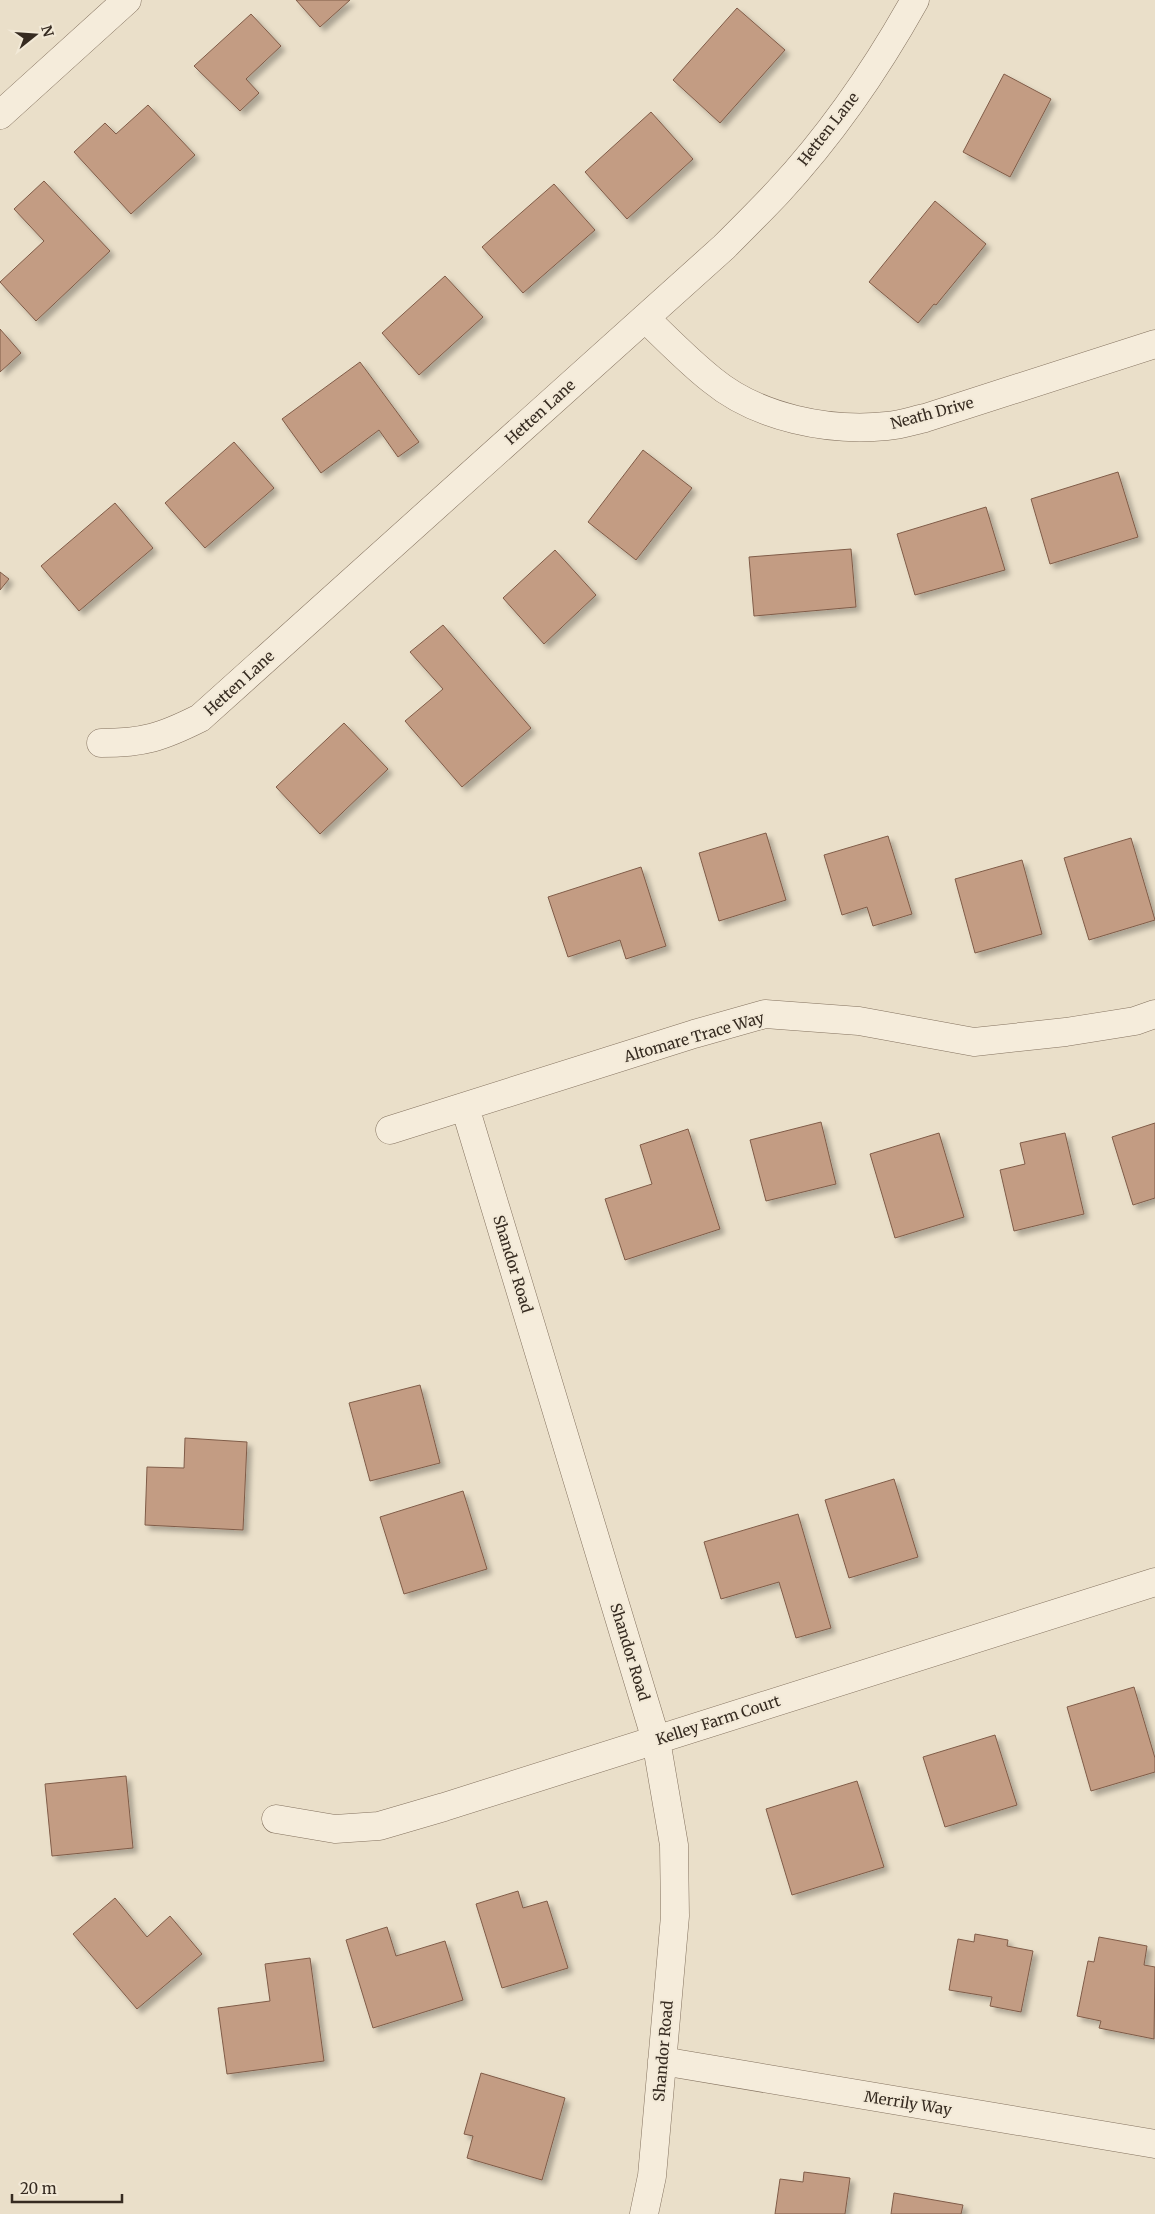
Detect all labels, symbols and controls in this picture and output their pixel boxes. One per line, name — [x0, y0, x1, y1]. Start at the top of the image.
north arrow — [10, 10, 60, 60]
text: N — [37, 23, 58, 39]
street label: Hetten Lane — [793, 88, 863, 170]
street label: Hetten Lane — [501, 375, 579, 449]
street label: Neath Drive — [888, 393, 976, 433]
street label: Hetten Lane — [200, 646, 278, 720]
street label: Altomare Trace Way — [621, 1008, 767, 1066]
street label: Shandor Road — [489, 1213, 537, 1315]
street label: Shandor Road — [606, 1601, 654, 1703]
street label: Kelley Farm Court — [653, 1691, 783, 1749]
street label: Shandor Road — [649, 2000, 677, 2102]
street label: Merrily Way — [863, 2087, 953, 2119]
scale bar — [12, 2172, 122, 2204]
text: 20 m — [20, 2179, 57, 2198]

